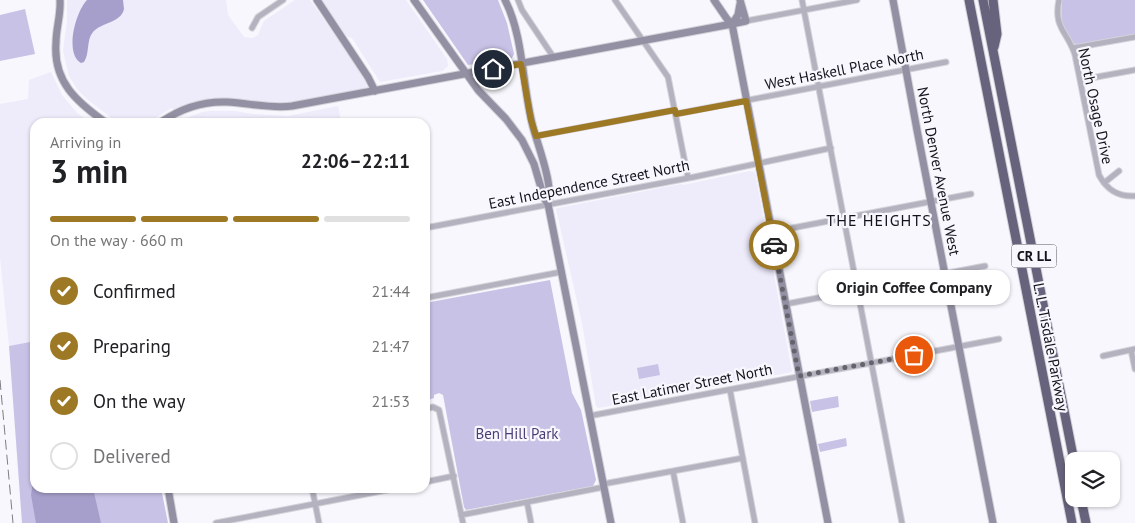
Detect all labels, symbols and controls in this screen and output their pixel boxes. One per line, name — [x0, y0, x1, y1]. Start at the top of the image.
street label: West Haskell Place North — [763, 44, 925, 94]
street label: North Osage Drive — [1074, 46, 1118, 166]
pin — [472, 48, 514, 90]
icon: home — [479, 55, 507, 83]
street label: North Denver Avenue West — [913, 85, 965, 257]
text: Arriving in — [50, 132, 121, 152]
text: 22:06–22:11 — [301, 149, 410, 173]
text: 3 min — [50, 150, 128, 192]
street label: East Independence Street North — [487, 155, 691, 213]
district label: THE HEIGHTS — [826, 210, 932, 230]
courier — [749, 220, 799, 270]
text: On the way · 660 m — [50, 230, 183, 250]
icon: car — [760, 231, 788, 259]
road number: CR LL — [1012, 245, 1056, 268]
callout: Origin Coffee Company — [818, 270, 1010, 305]
icon: check — [50, 277, 78, 305]
text: Origin Coffee Company — [836, 277, 992, 297]
text: Confirmed — [93, 279, 176, 303]
text: 21:44 — [372, 281, 410, 301]
street label: L. L. Tisdale Parkway — [1029, 281, 1073, 413]
icon: check — [50, 332, 78, 360]
text: Preparing — [93, 334, 171, 358]
pin — [893, 334, 935, 376]
text: 21:47 — [372, 336, 410, 356]
icon: bag — [900, 341, 928, 369]
street label: East Latimer Street North — [610, 359, 774, 409]
icon: check — [50, 387, 78, 415]
text: On the way — [93, 389, 185, 413]
text: 21:53 — [372, 391, 410, 411]
park label: Ben Hill Park — [475, 424, 559, 443]
text: Delivered — [93, 444, 171, 468]
map controls — [1065, 452, 1120, 507]
button: layers — [1065, 452, 1120, 507]

